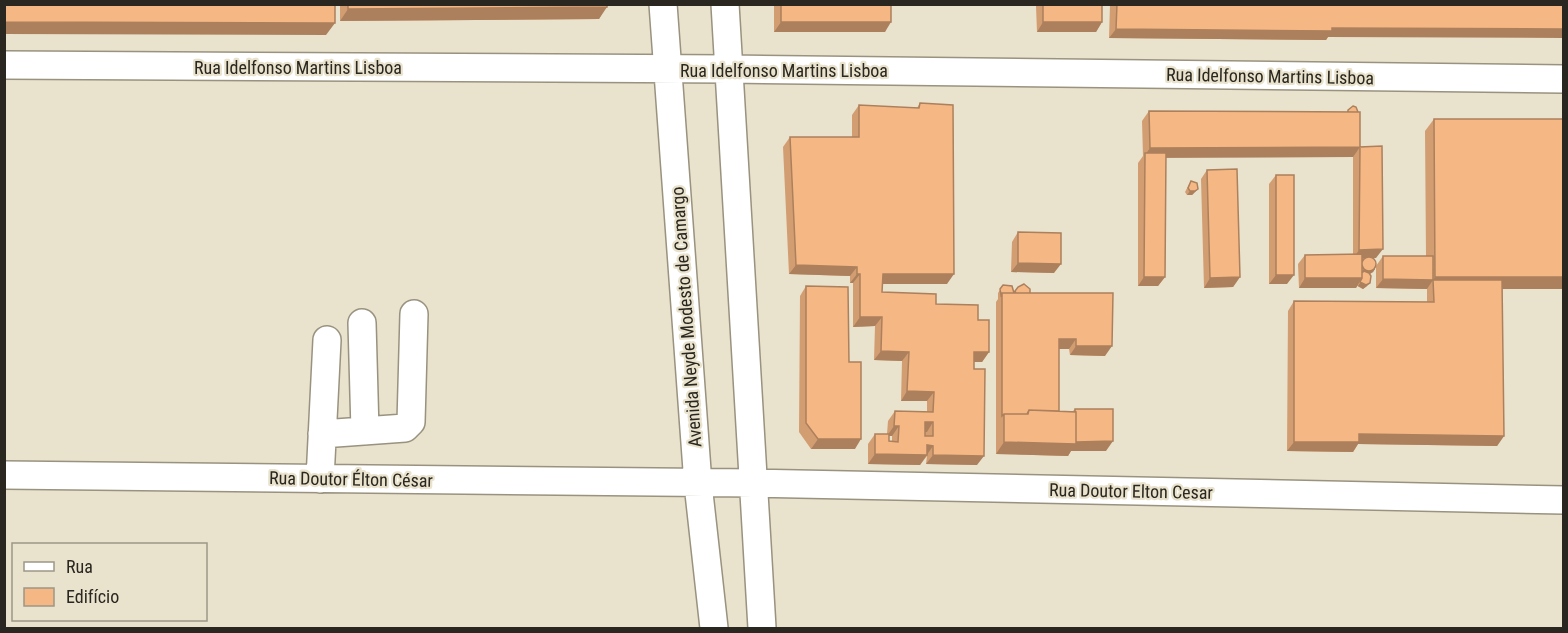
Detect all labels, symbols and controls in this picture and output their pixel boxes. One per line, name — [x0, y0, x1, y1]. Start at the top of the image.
street label: Rua Idelfonso Martins Lisboa — [194, 57, 402, 78]
street label: Rua Idelfonso Martins Lisboa — [680, 60, 888, 81]
street label: Rua Idelfonso Martins Lisboa — [1166, 64, 1374, 88]
street label: Avenida Neyde Modesto de Camargo — [666, 186, 706, 448]
street label: Rua Doutor Élton César — [269, 467, 434, 491]
street label: Rua Doutor Elton Cesar — [1049, 479, 1214, 503]
legend — [12, 543, 207, 621]
text: Rua — [66, 556, 93, 577]
text: Edifício — [66, 586, 119, 607]

